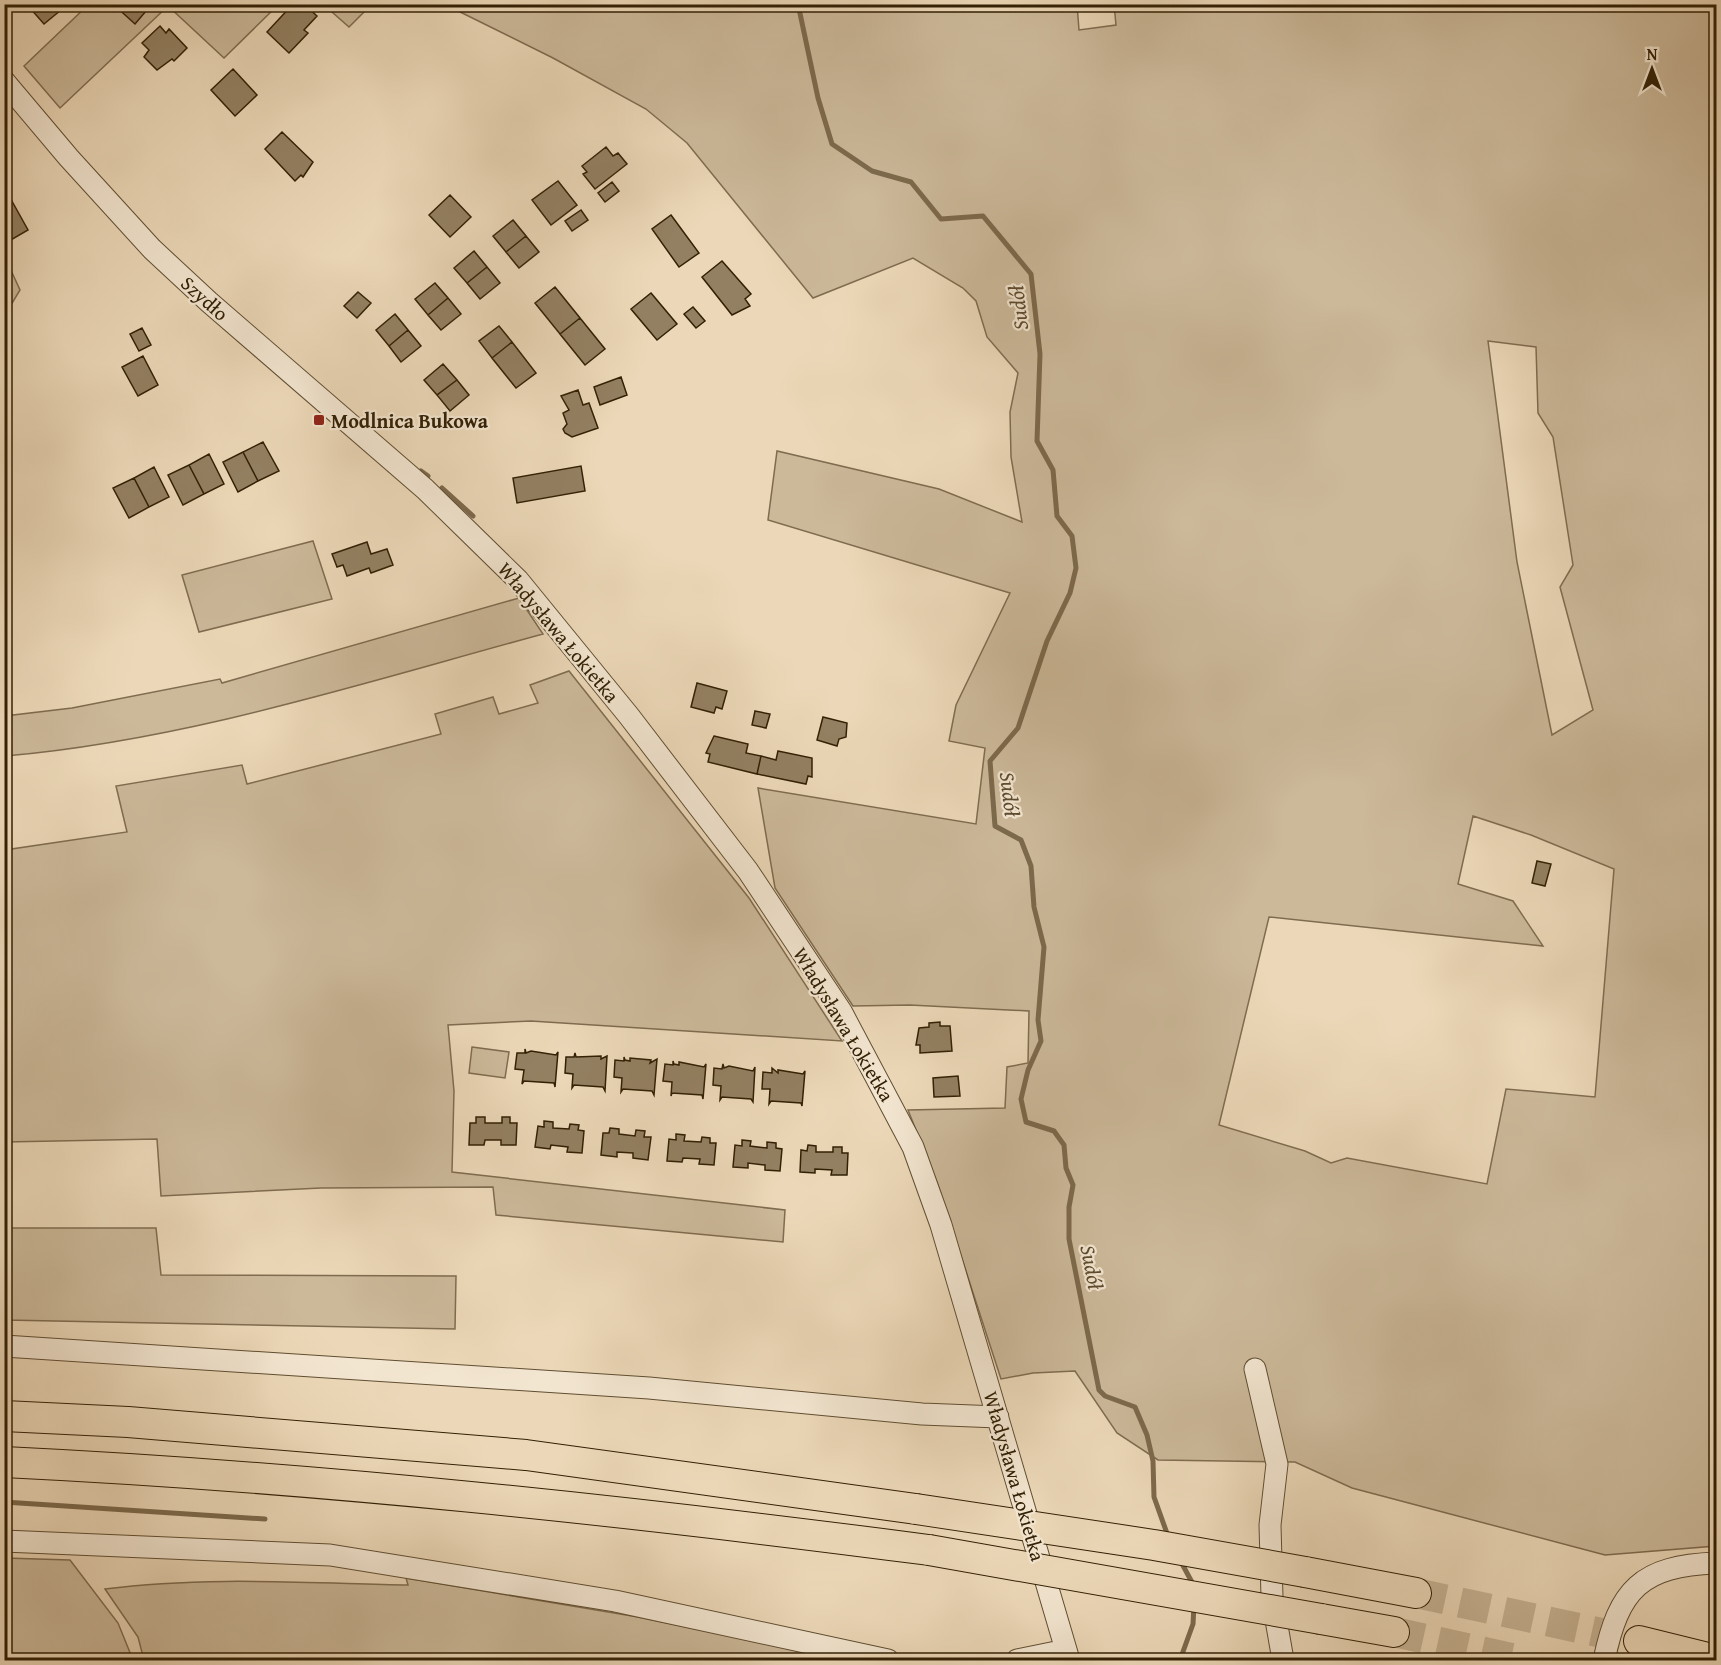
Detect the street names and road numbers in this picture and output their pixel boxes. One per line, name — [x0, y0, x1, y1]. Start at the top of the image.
street label: Szydło — [175, 269, 235, 327]
street label: Władysława Łokietka — [492, 555, 627, 709]
street label: Władysława Łokietka — [786, 941, 902, 1107]
street label: Władysława Łokietka — [977, 1388, 1053, 1565]

